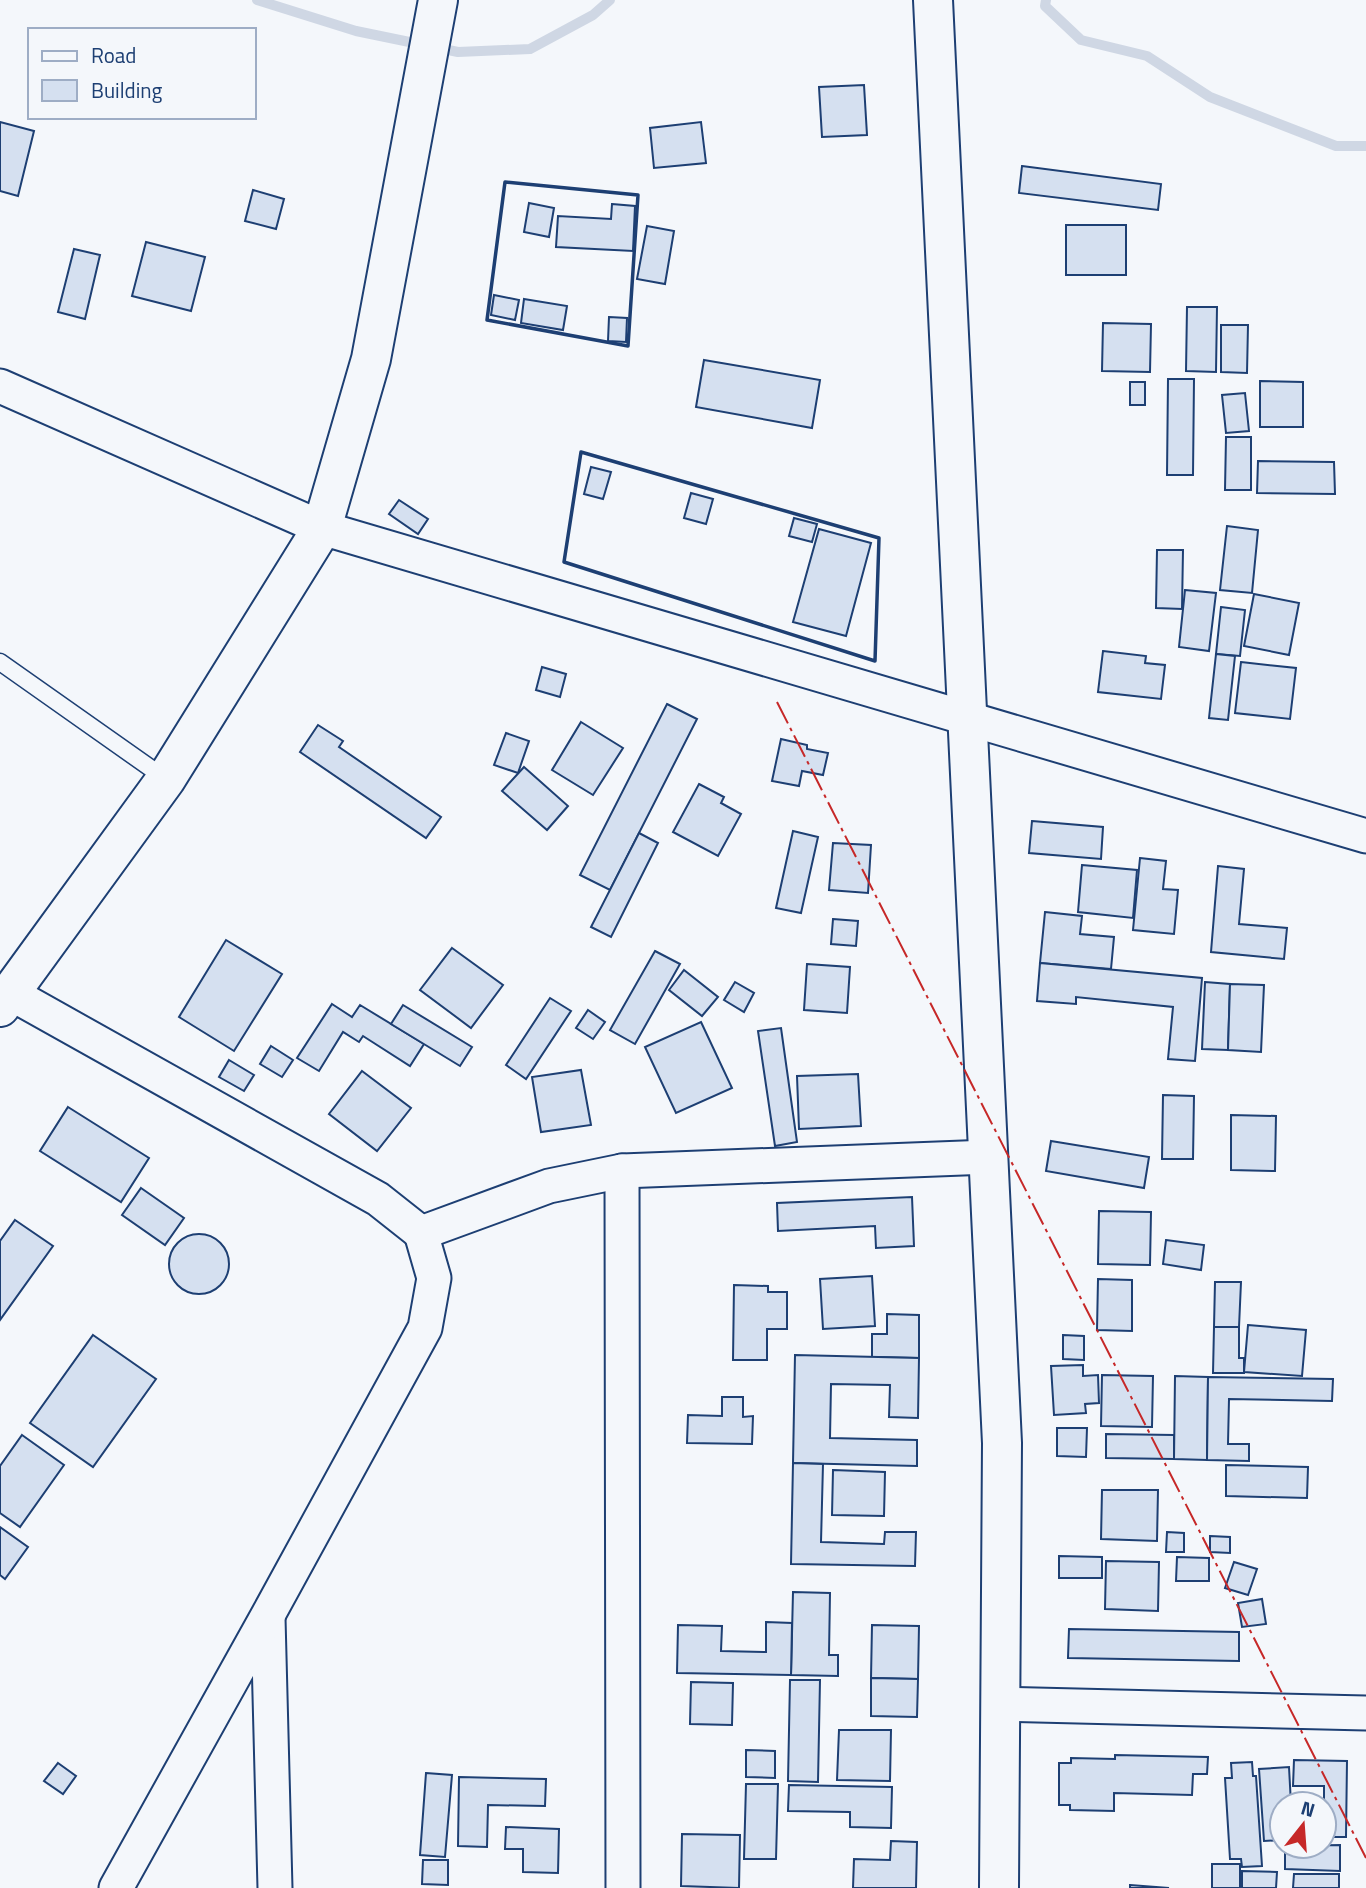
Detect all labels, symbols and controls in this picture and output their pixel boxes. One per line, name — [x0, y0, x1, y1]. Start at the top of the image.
legend — [28, 28, 256, 119]
text: Road — [91, 39, 136, 71]
text: Building — [91, 74, 163, 106]
north arrow — [1268, 1790, 1338, 1860]
text: N — [1298, 1792, 1319, 1824]

